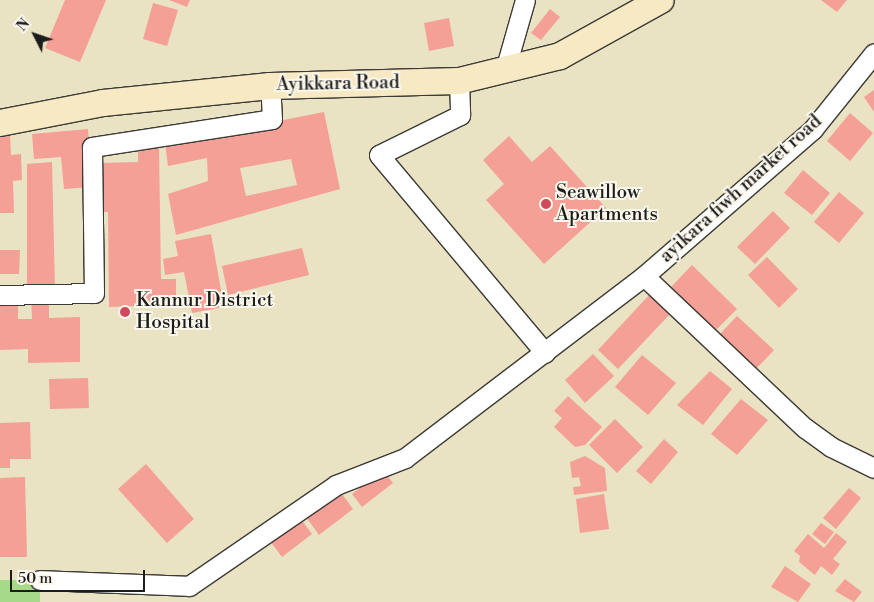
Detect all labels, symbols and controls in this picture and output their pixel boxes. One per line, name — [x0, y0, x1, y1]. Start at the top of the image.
north arrow — [10, 10, 60, 60]
text: N — [13, 15, 34, 35]
street label: Ayikkara Road — [276, 72, 400, 96]
street label: ayikara fiwh market road — [655, 110, 827, 268]
place label: Seawillow Apartments — [556, 182, 658, 226]
marker: Seawillow Apartments — [540, 198, 552, 210]
place label: Kannur District Hospital — [136, 290, 273, 334]
marker: Kannur District Hospital — [118, 305, 132, 319]
scale bar — [12, 560, 148, 592]
text: 50 m — [18, 569, 52, 588]

